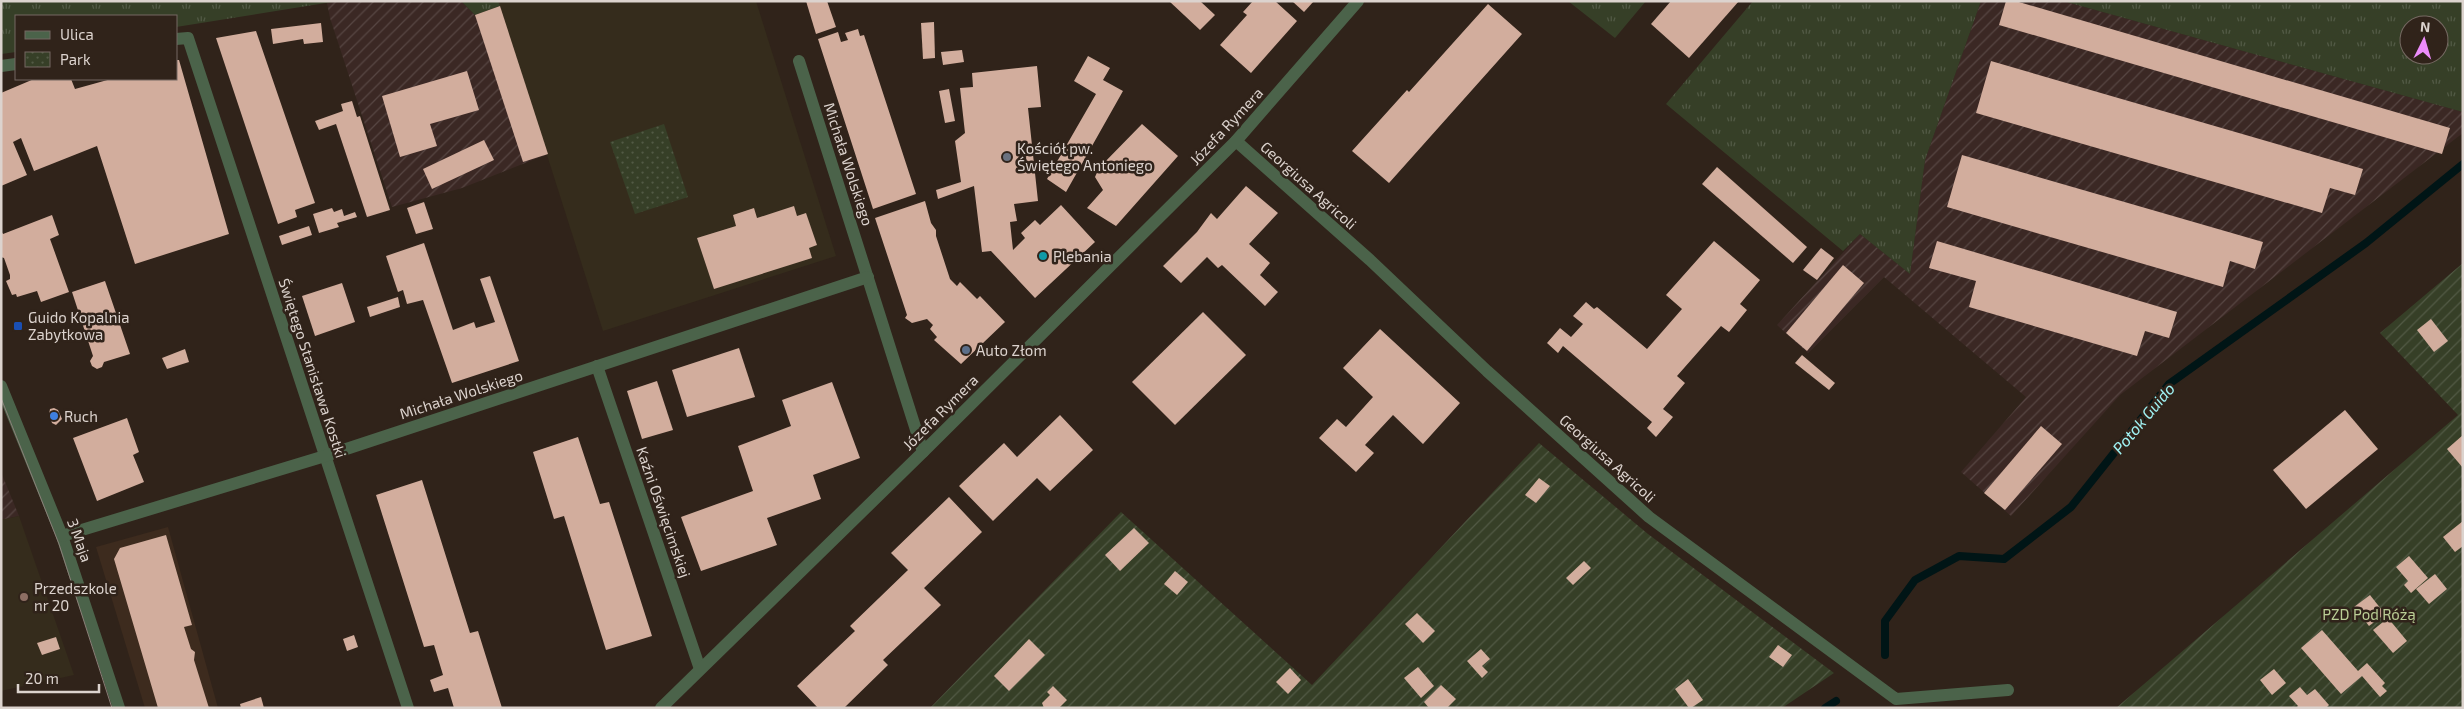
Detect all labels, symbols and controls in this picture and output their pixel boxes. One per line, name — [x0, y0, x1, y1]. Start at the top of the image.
legend — [15, 15, 178, 80]
north arrow — [2399, 15, 2449, 65]
text: N — [2419, 18, 2431, 35]
text: Ulica — [60, 25, 94, 43]
text: Park — [60, 50, 91, 68]
street label: Józefa Rymera — [1186, 84, 1266, 168]
street label: Michała Wolskiego — [821, 100, 877, 228]
street label: Georgiusa Agricoli — [1257, 137, 1361, 233]
place label: Kościół pw. Świętego Antoniego — [1017, 139, 1153, 174]
marker: Kościół pw. Świętego Antoniego — [1001, 151, 1013, 163]
place label: Plebania — [1053, 247, 1112, 265]
marker: Plebania — [1037, 250, 1049, 262]
street label: Świętego Stanisława Kostki — [275, 276, 351, 460]
place label: Guido Kopalnia Zabytkowa — [28, 308, 129, 343]
marker: Guido Kopalnia Zabytkowa — [12, 320, 24, 332]
place label: Auto Złom — [976, 341, 1047, 359]
marker: Auto Złom — [960, 344, 972, 356]
street label: Michała Wolskiego — [397, 366, 525, 422]
street label: Józefa Rymera — [899, 371, 981, 453]
water label: Potok Guido — [2108, 379, 2178, 457]
place label: Ruch — [64, 407, 98, 425]
marker: Ruch — [48, 410, 60, 422]
street label: Georgiusa Agricoli — [1556, 410, 1660, 506]
street label: Kaźni Oświęcimskiej — [632, 444, 695, 580]
street label: 3 Maja — [63, 516, 96, 565]
place label: Przedszkole nr 20 — [34, 579, 117, 614]
marker: Przedszkole nr 20 — [18, 591, 30, 603]
park label: PZD Pod Różą — [2322, 605, 2416, 623]
scale bar — [18, 662, 99, 694]
text: 20 m — [25, 669, 59, 687]

